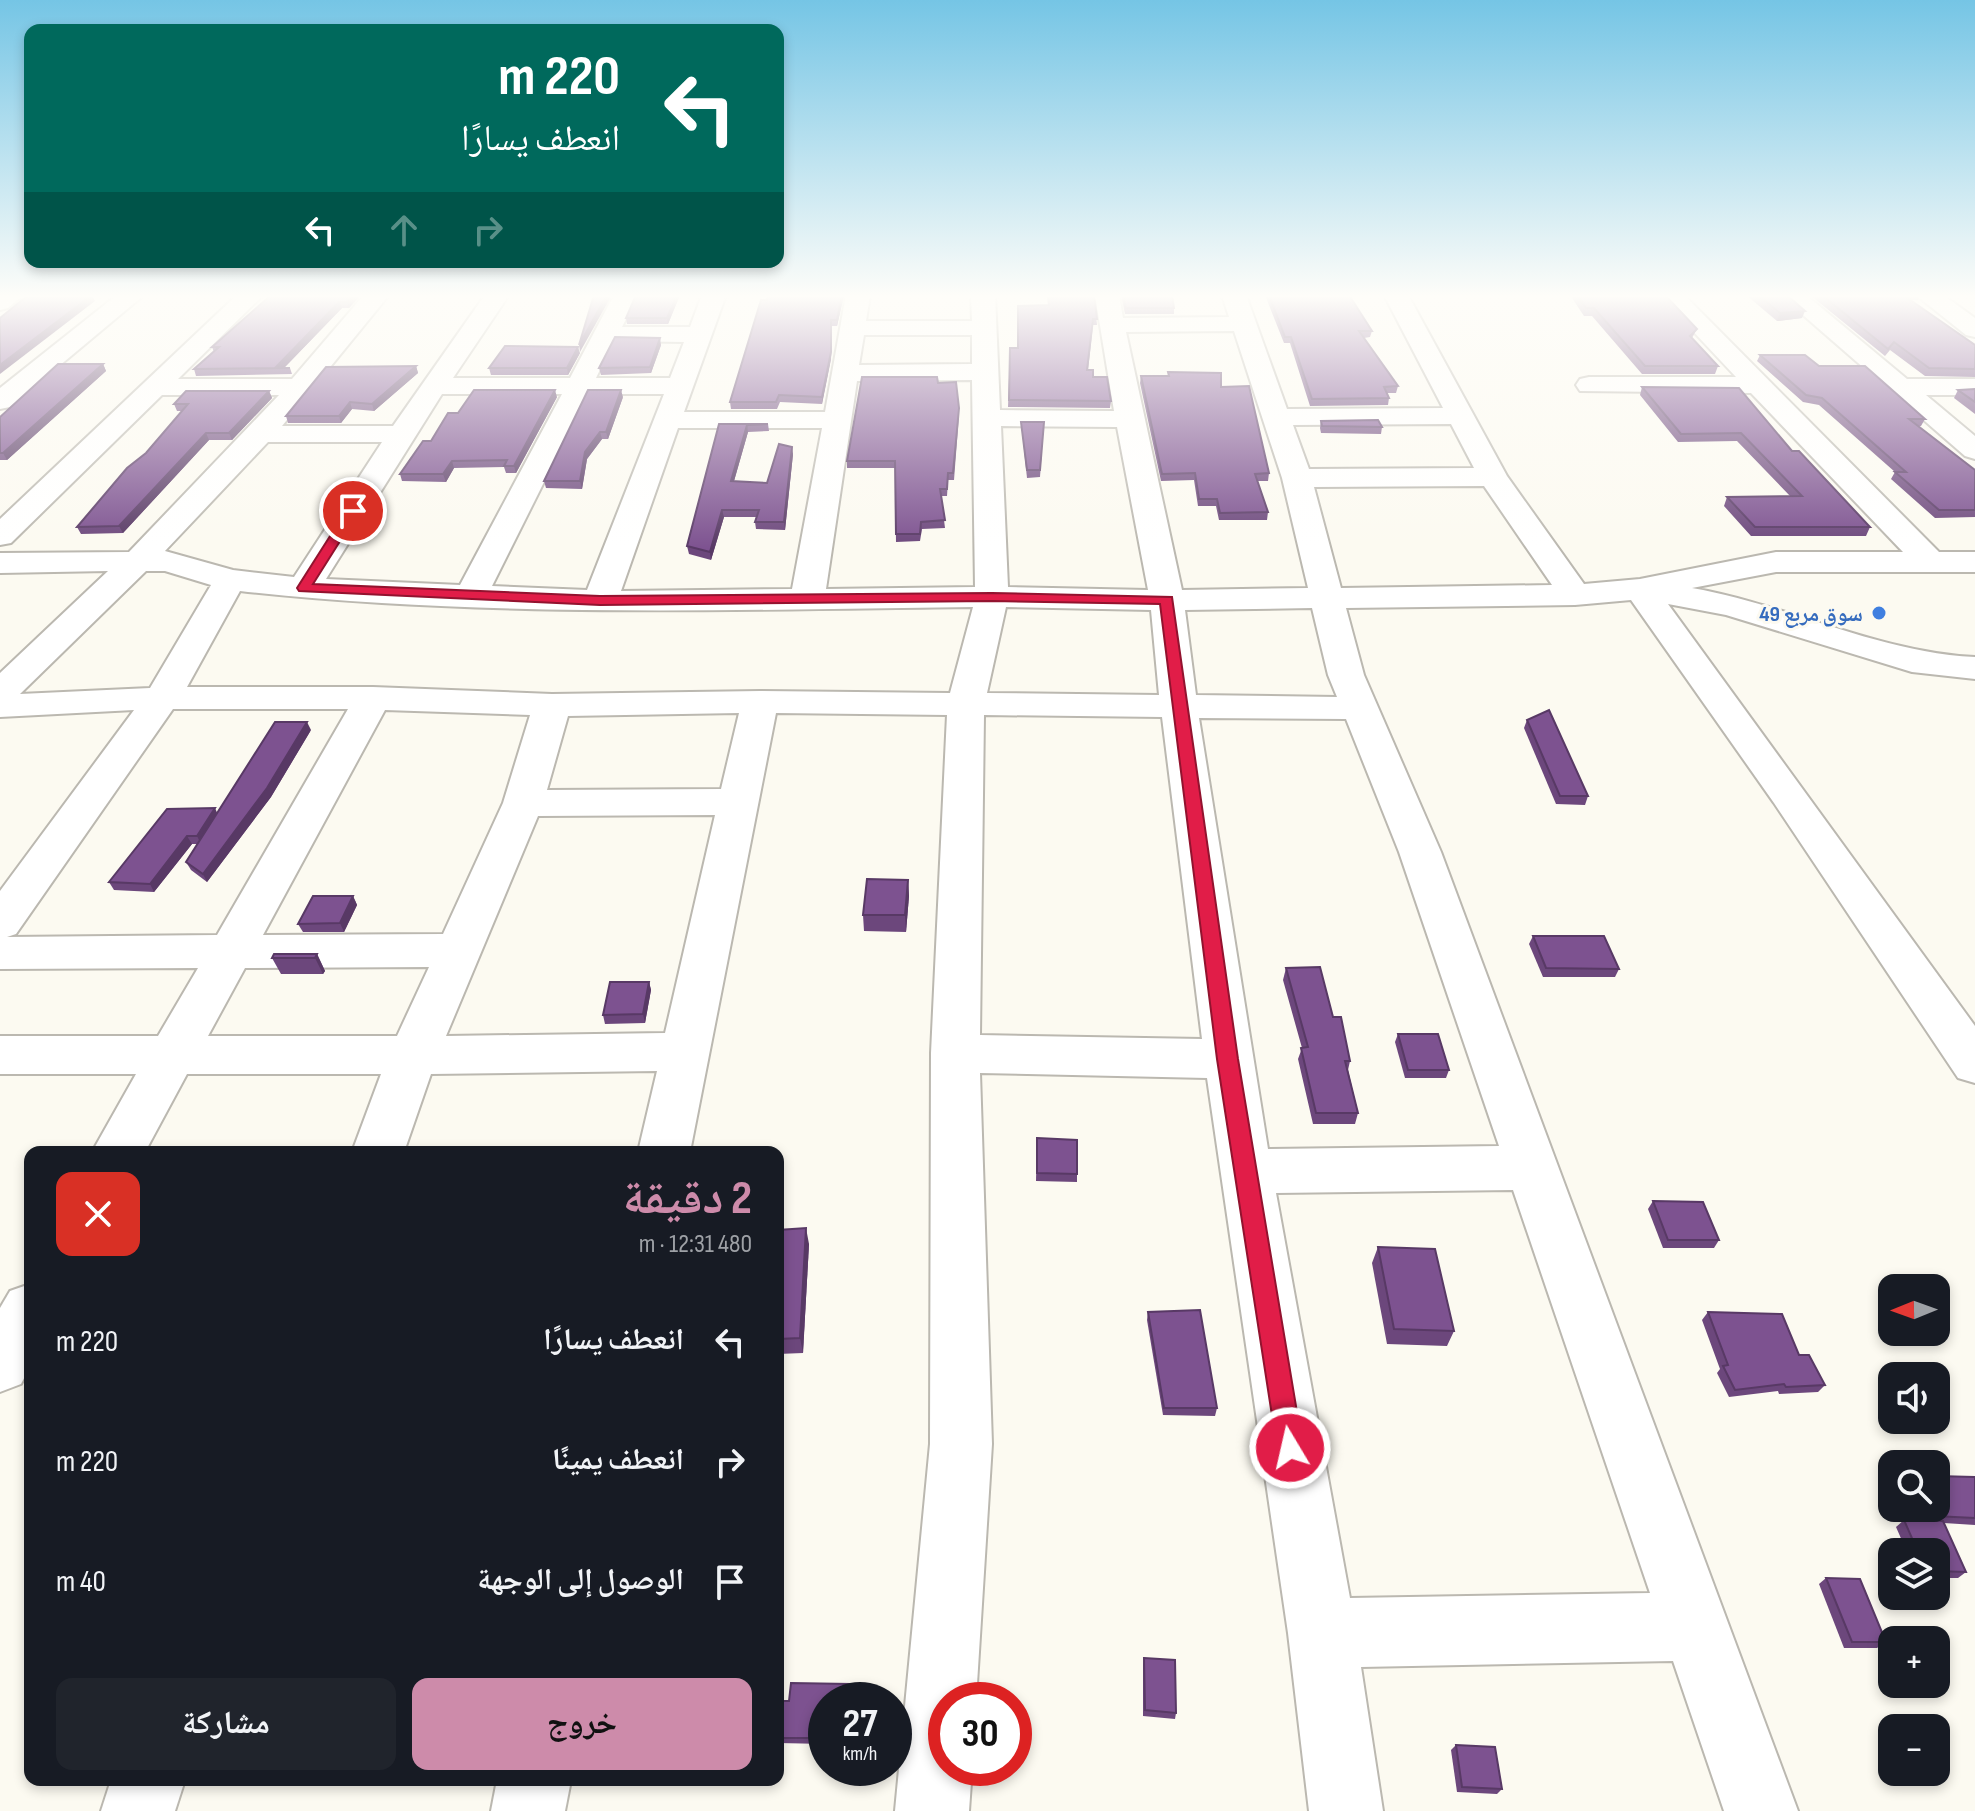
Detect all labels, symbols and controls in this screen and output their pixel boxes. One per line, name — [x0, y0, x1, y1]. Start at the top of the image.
text: 220 m — [498, 44, 620, 111]
icon: left — [648, 56, 752, 160]
text: انعطف يسارًا — [461, 118, 620, 161]
icon: left — [298, 208, 342, 252]
icon: ahead — [382, 208, 426, 252]
icon: right — [466, 208, 510, 252]
pin — [319, 477, 387, 545]
icon: arrive — [331, 489, 375, 533]
place label: سوق مربع 49 — [1759, 601, 1863, 628]
marker: سوق مربع 49 — [1870, 604, 1888, 622]
text: 2 دقيقة — [623, 1170, 752, 1227]
button: close — [56, 1172, 140, 1256]
text: 480 m · 12:31 — [639, 1229, 752, 1260]
north arrow — [1878, 1274, 1950, 1346]
map controls — [1878, 1274, 1950, 1786]
icon: left — [708, 1320, 752, 1364]
text: انعطف يسارًا — [543, 1322, 684, 1358]
text: 220 m — [56, 1324, 118, 1360]
button: sound — [1878, 1362, 1950, 1434]
position arrow — [1248, 1406, 1332, 1490]
icon: right — [708, 1440, 752, 1484]
text: انعطف يمينًا — [552, 1442, 684, 1478]
text: 220 m — [56, 1444, 118, 1480]
button: search — [1878, 1450, 1950, 1522]
button: layers — [1878, 1538, 1950, 1610]
icon: arrive — [708, 1560, 752, 1604]
text: الوصول إلى الوجهة — [477, 1562, 684, 1598]
text: 40 m — [56, 1564, 106, 1600]
button: + — [1878, 1626, 1950, 1698]
button: مشاركة — [56, 1678, 396, 1770]
button: خروج — [412, 1678, 752, 1770]
speed limit sign: 30 — [928, 1682, 1032, 1786]
text: 27 — [843, 1700, 877, 1748]
button: − — [1878, 1714, 1950, 1786]
text: km/h — [843, 1742, 877, 1766]

